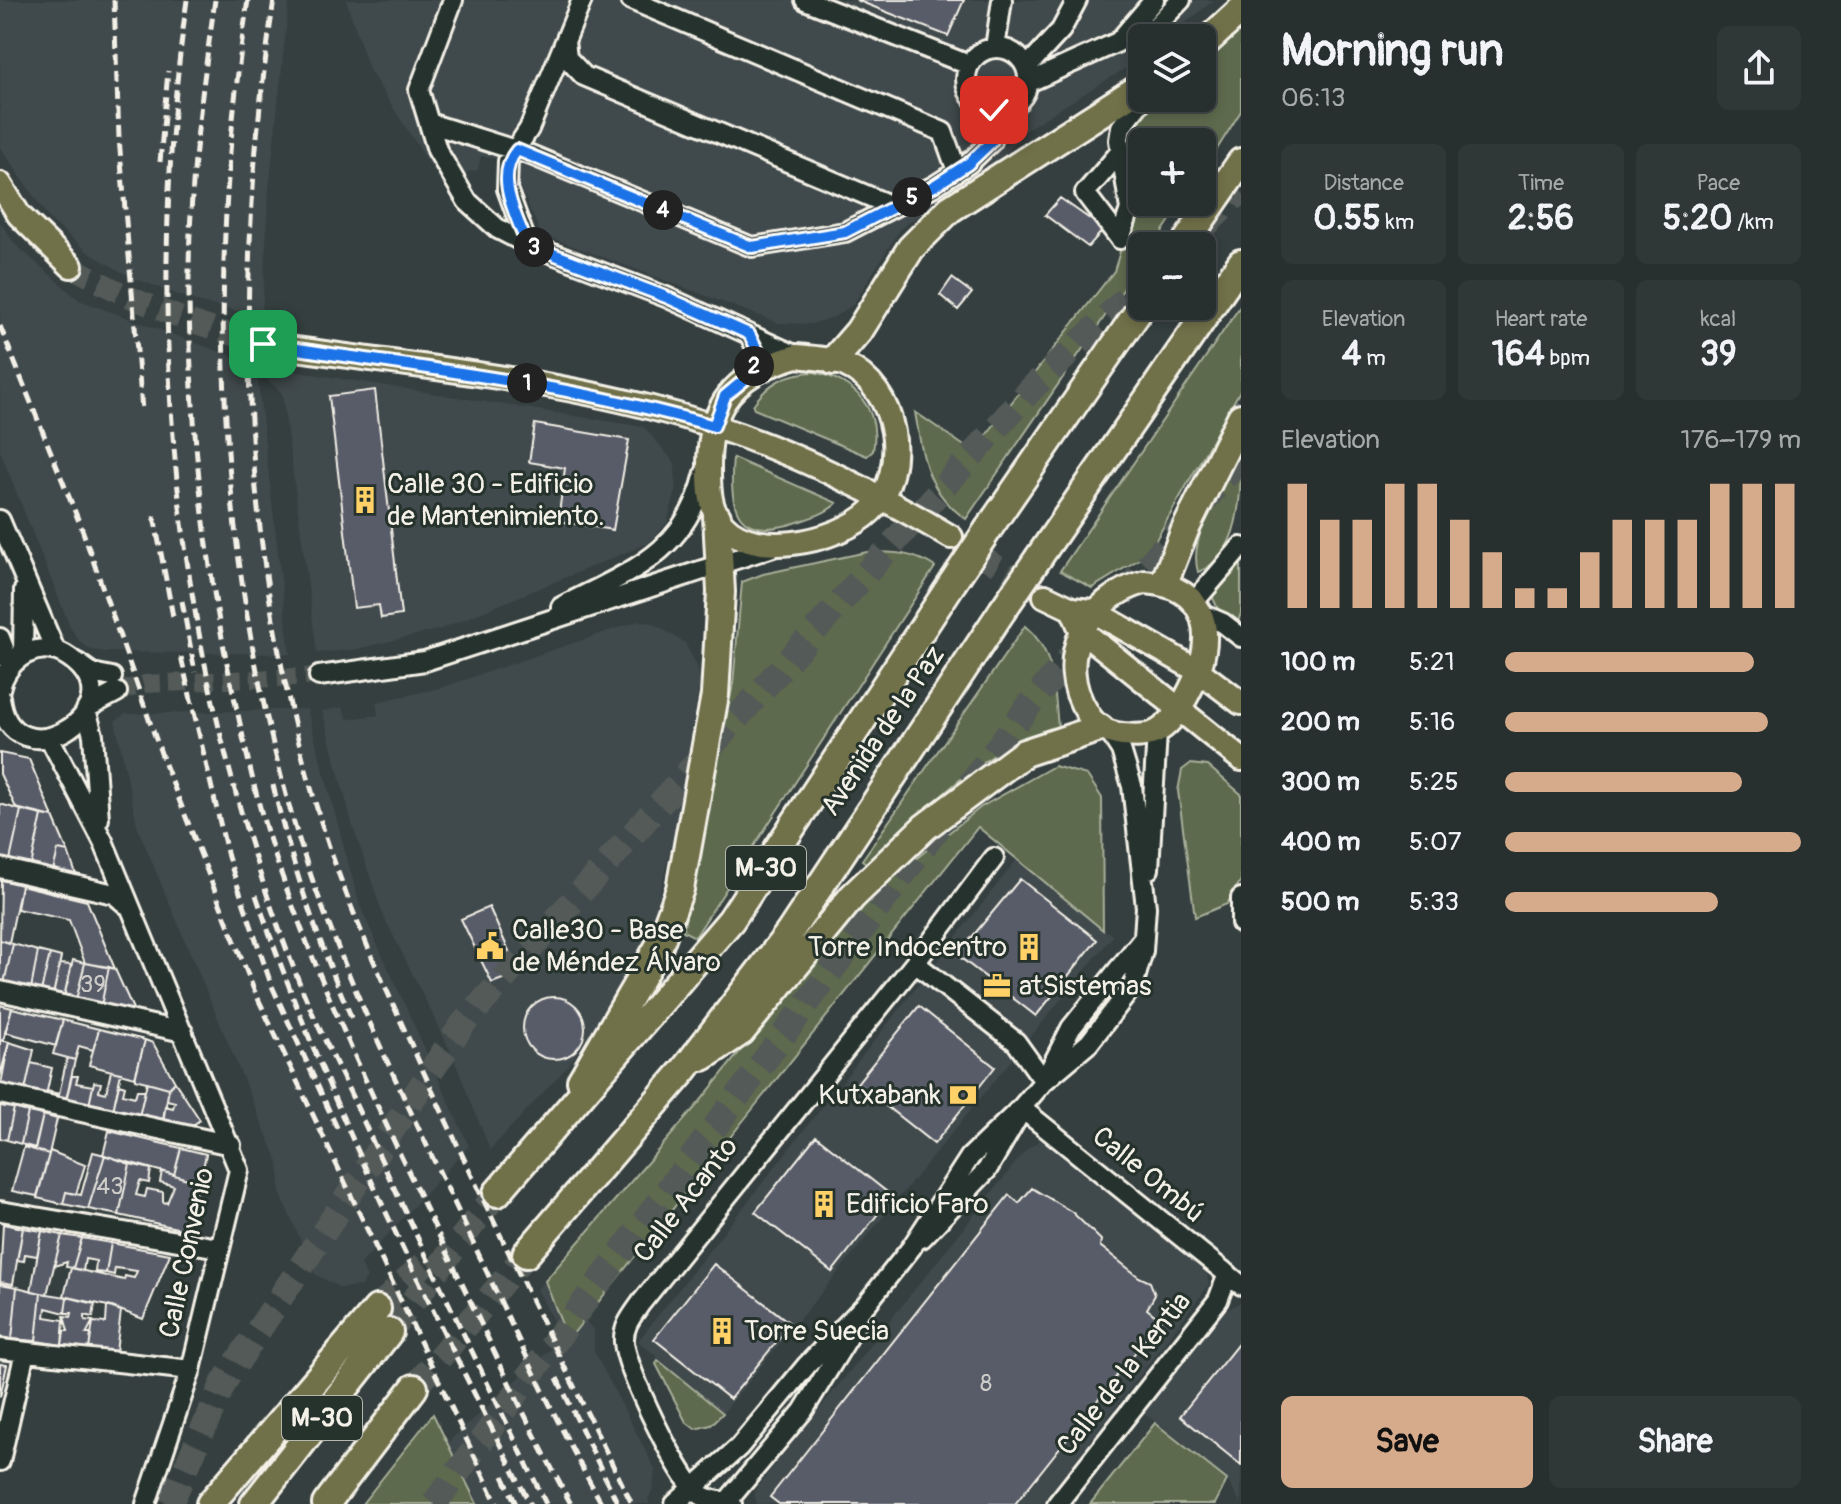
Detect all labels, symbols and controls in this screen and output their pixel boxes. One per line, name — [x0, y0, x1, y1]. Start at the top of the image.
map controls — [1128, 24, 1216, 320]
button: layers — [1128, 24, 1216, 112]
text: Morning run — [1281, 24, 1504, 79]
button: share — [1717, 26, 1801, 110]
pin — [960, 76, 1028, 144]
text: 06:13 — [1281, 82, 1346, 114]
icon: check — [972, 88, 1016, 132]
button: + — [1128, 128, 1216, 216]
text: Distance — [1323, 169, 1404, 197]
text: Time — [1518, 169, 1564, 197]
text: Pace — [1697, 169, 1740, 197]
pin: 5 — [892, 177, 932, 217]
text: 5 — [906, 183, 918, 211]
pin: 4 — [643, 190, 683, 230]
text: 4 — [657, 196, 669, 224]
text: 0.55 — [1313, 197, 1381, 240]
text: 2:56 — [1508, 197, 1574, 240]
text: 5:20 — [1663, 197, 1732, 240]
text: km — [1381, 208, 1414, 236]
text: /km — [1732, 208, 1774, 236]
pin: 3 — [514, 227, 554, 267]
button: − — [1128, 232, 1216, 320]
text: 3 — [528, 233, 540, 261]
text: Elevation — [1322, 305, 1406, 333]
text: Heart rate — [1495, 305, 1587, 333]
text: kcal — [1700, 305, 1736, 333]
pin — [229, 310, 297, 378]
icon: arrive — [241, 322, 285, 366]
text: 4 — [1342, 333, 1361, 376]
text: 164 — [1492, 333, 1545, 376]
text: 39 — [1700, 333, 1737, 376]
text: m — [1361, 344, 1386, 372]
text: bpm — [1545, 344, 1590, 372]
pin: 2 — [734, 346, 774, 386]
text: 2 — [748, 352, 760, 380]
pin: 1 — [507, 363, 547, 403]
text: 1 — [523, 369, 531, 397]
text: Elevation — [1281, 424, 1380, 456]
text: 176–179 m — [1681, 424, 1801, 456]
place label: Calle 30 - Edificio de Mantenimiento. — [387, 467, 605, 534]
building icon: Calle 30 - Edificio de Mantenimiento. — [350, 485, 380, 515]
street label: Avenida de la Paz — [813, 639, 953, 823]
text: 100 m — [1281, 646, 1355, 678]
text: 5:21 — [1409, 646, 1455, 678]
text: 200 m — [1281, 706, 1360, 738]
text: 5:16 — [1409, 706, 1455, 738]
text: 300 m — [1281, 766, 1360, 798]
text: 5:25 — [1409, 766, 1459, 798]
text: 400 m — [1281, 826, 1360, 858]
text: 5:07 — [1409, 826, 1462, 858]
road number: M-30 — [726, 846, 806, 890]
text: 500 m — [1281, 886, 1359, 918]
text: 5:33 — [1409, 886, 1459, 918]
place label: Calle30 - Base de Méndez Álvaro — [512, 913, 721, 980]
place label: Torre Indocentro — [808, 930, 1007, 965]
public building icon: Calle30 - Base de Méndez Álvaro — [475, 931, 505, 961]
building icon: Torre Indocentro — [1014, 932, 1044, 962]
place label: atSistemas — [1019, 969, 1152, 1004]
house number: 39 — [80, 970, 106, 999]
office icon: atSistemas — [982, 971, 1012, 1001]
place label: Kutxabank — [818, 1078, 941, 1113]
bank icon: Kutxabank — [948, 1080, 978, 1110]
street label: Calle Ombú — [1085, 1119, 1211, 1231]
street label: Calle Acanto — [626, 1130, 746, 1270]
street label: Calle Convenio — [152, 1165, 222, 1341]
house number: 43 — [96, 1172, 124, 1201]
place label: Edificio Faro — [846, 1187, 989, 1222]
building icon: Edificio Faro — [809, 1189, 839, 1219]
street label: Calle de la Kentia — [1049, 1285, 1199, 1463]
place label: Torre Suecia — [744, 1314, 889, 1349]
building icon: Torre Suecia — [707, 1316, 737, 1346]
house number: 8 — [980, 1369, 992, 1398]
road number: M-30 — [282, 1396, 362, 1440]
button: Save — [1281, 1396, 1533, 1488]
button: Share — [1549, 1396, 1801, 1488]

